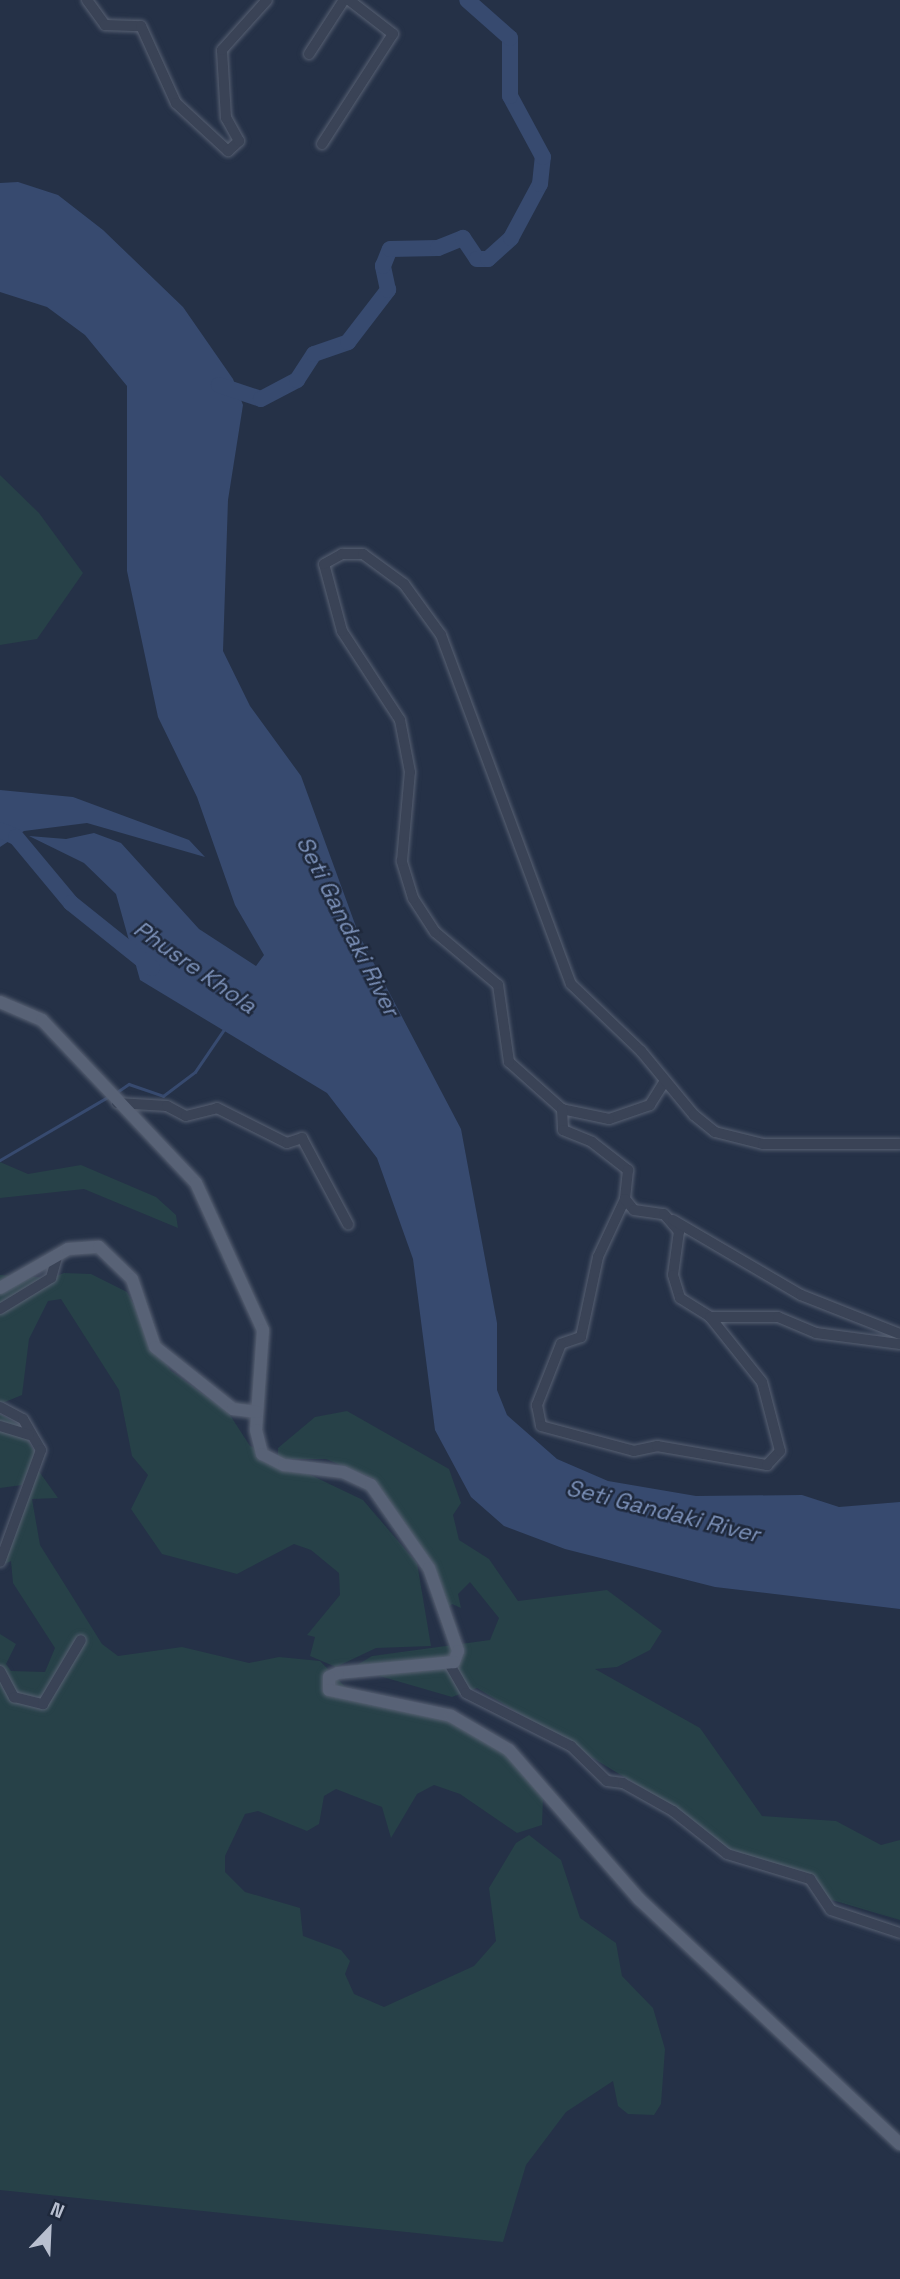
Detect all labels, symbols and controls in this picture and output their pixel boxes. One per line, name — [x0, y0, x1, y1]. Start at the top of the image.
water label: Seti Gandaki River — [291, 831, 405, 1021]
water label: Phusre Khola — [129, 915, 261, 1019]
water label: Seti Gandaki River — [563, 1474, 763, 1548]
north arrow — [14, 2195, 84, 2265]
text: N — [47, 2196, 68, 2224]

